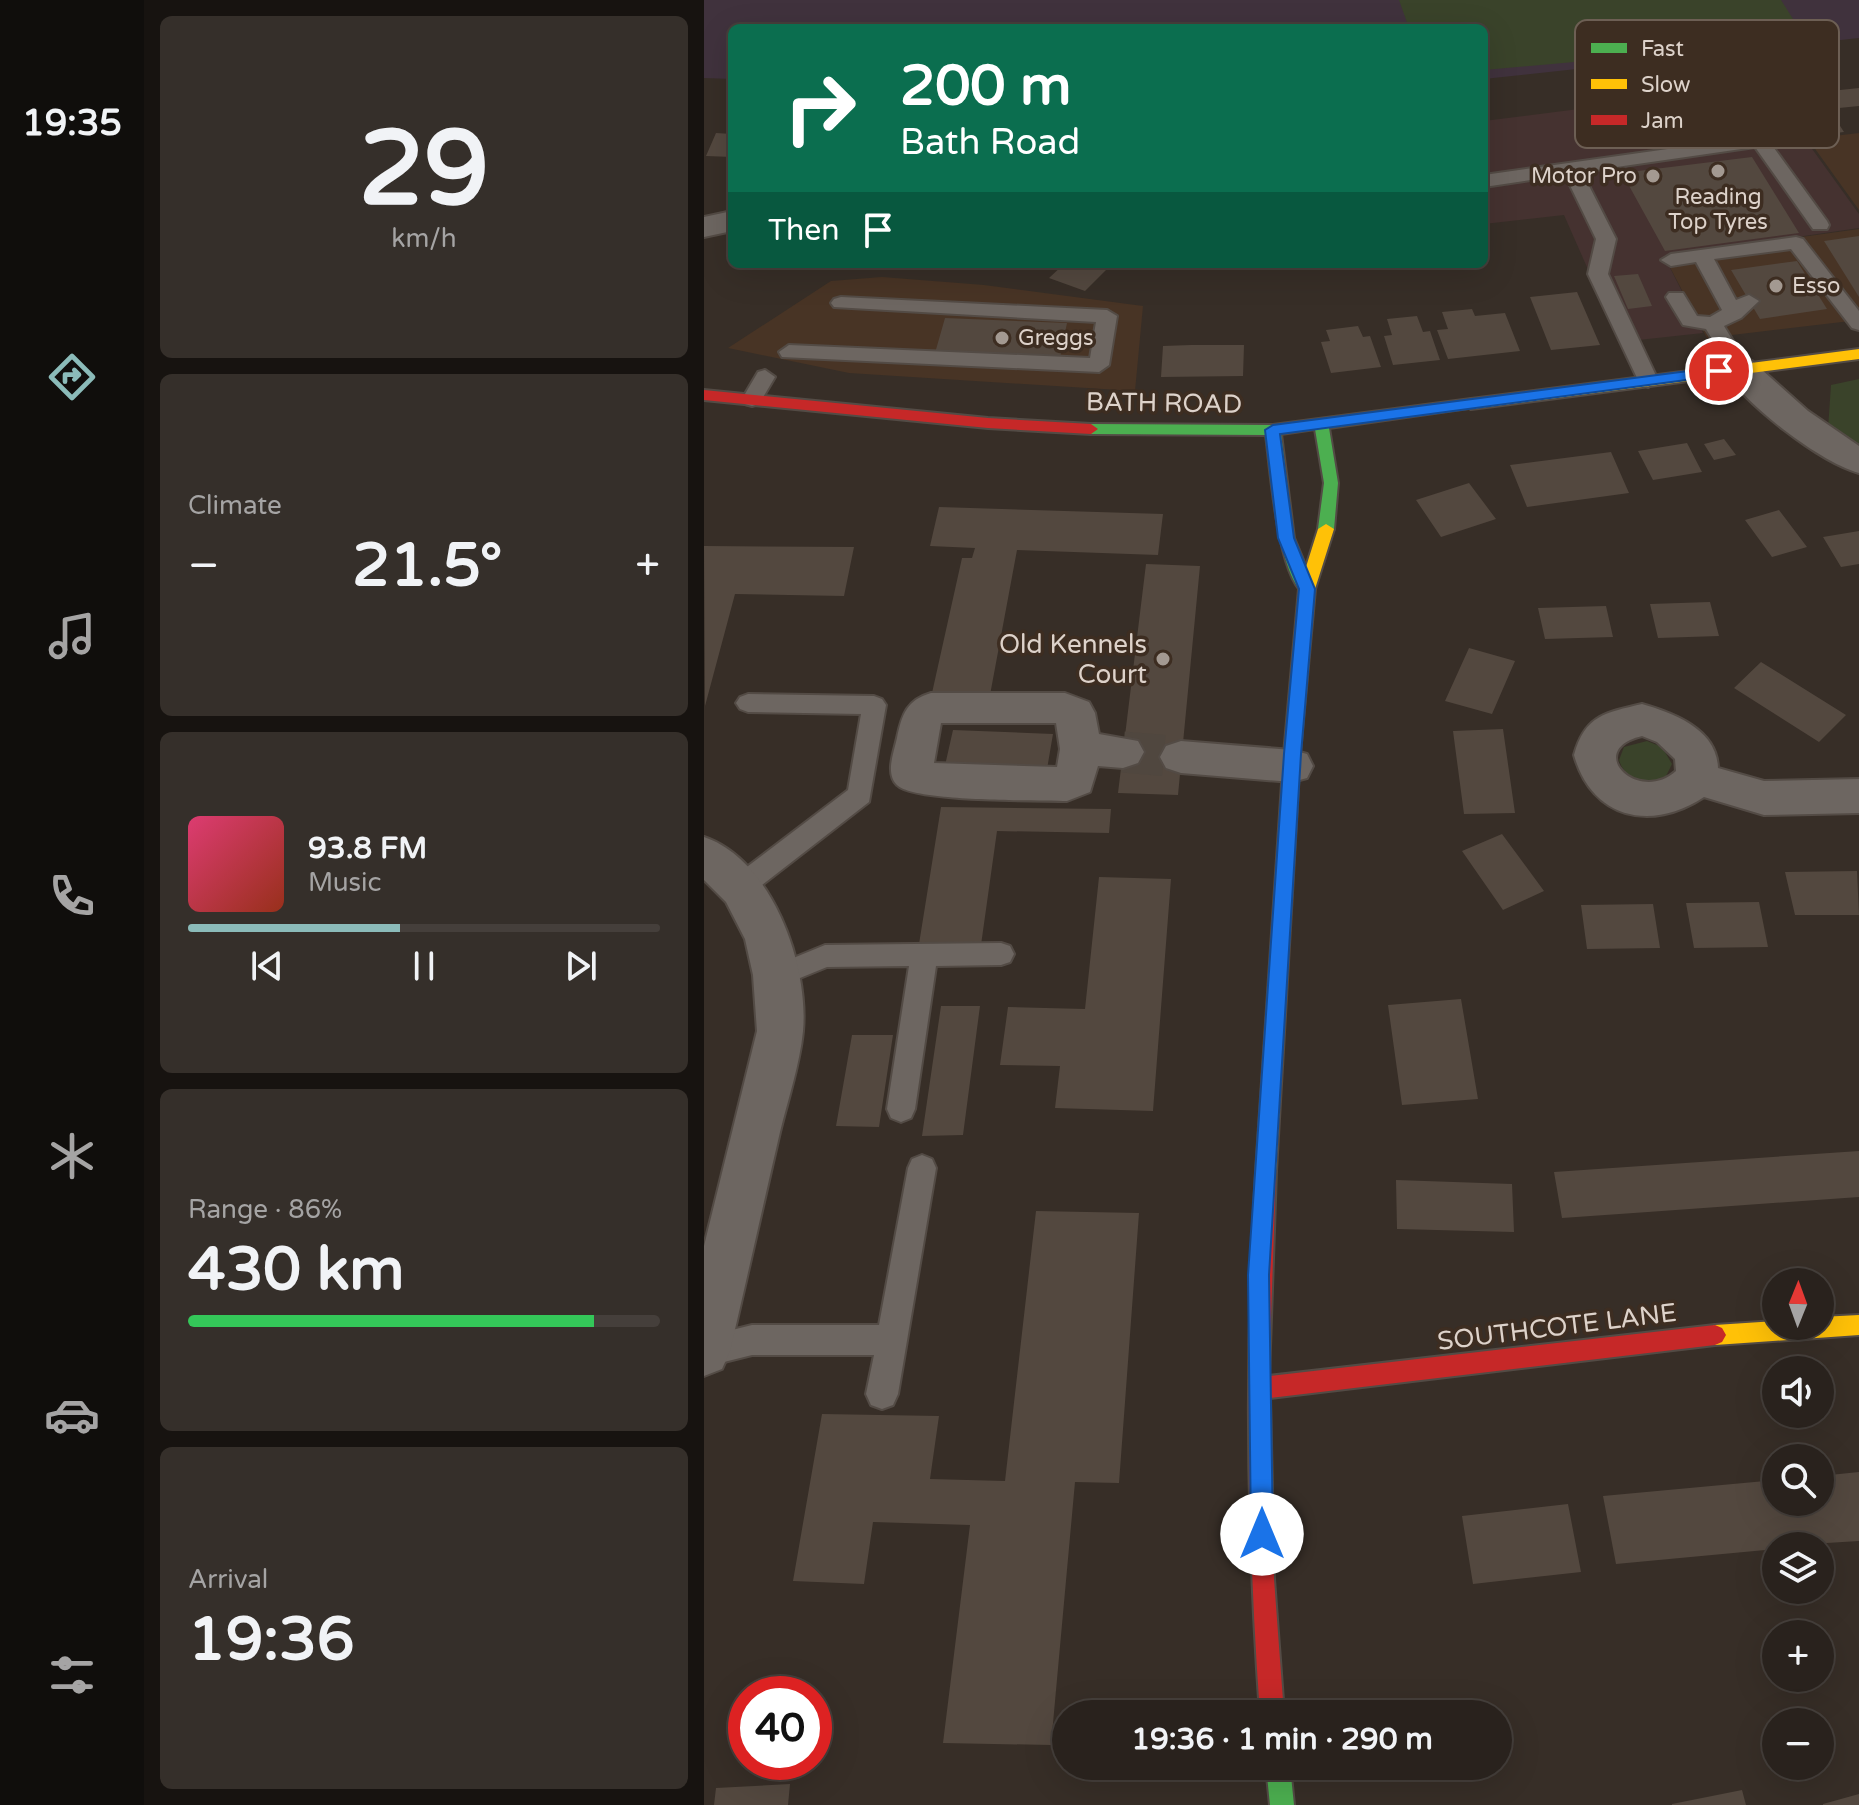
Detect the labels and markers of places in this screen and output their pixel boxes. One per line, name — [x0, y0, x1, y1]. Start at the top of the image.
marker: Reading Top Tyres — [1709, 162, 1727, 180]
place label: Motor Pro — [1531, 163, 1637, 189]
marker: Motor Pro — [1644, 167, 1662, 185]
place label: Reading Top Tyres — [1668, 184, 1768, 235]
place label: Esso — [1792, 273, 1840, 299]
marker: Esso — [1767, 277, 1785, 295]
place label: Greggs — [1018, 325, 1094, 351]
marker: Greggs — [993, 329, 1011, 347]
pin — [1685, 337, 1753, 405]
place label: Old Kennels Court — [999, 629, 1147, 690]
marker: Old Kennels Court — [1154, 650, 1172, 668]

